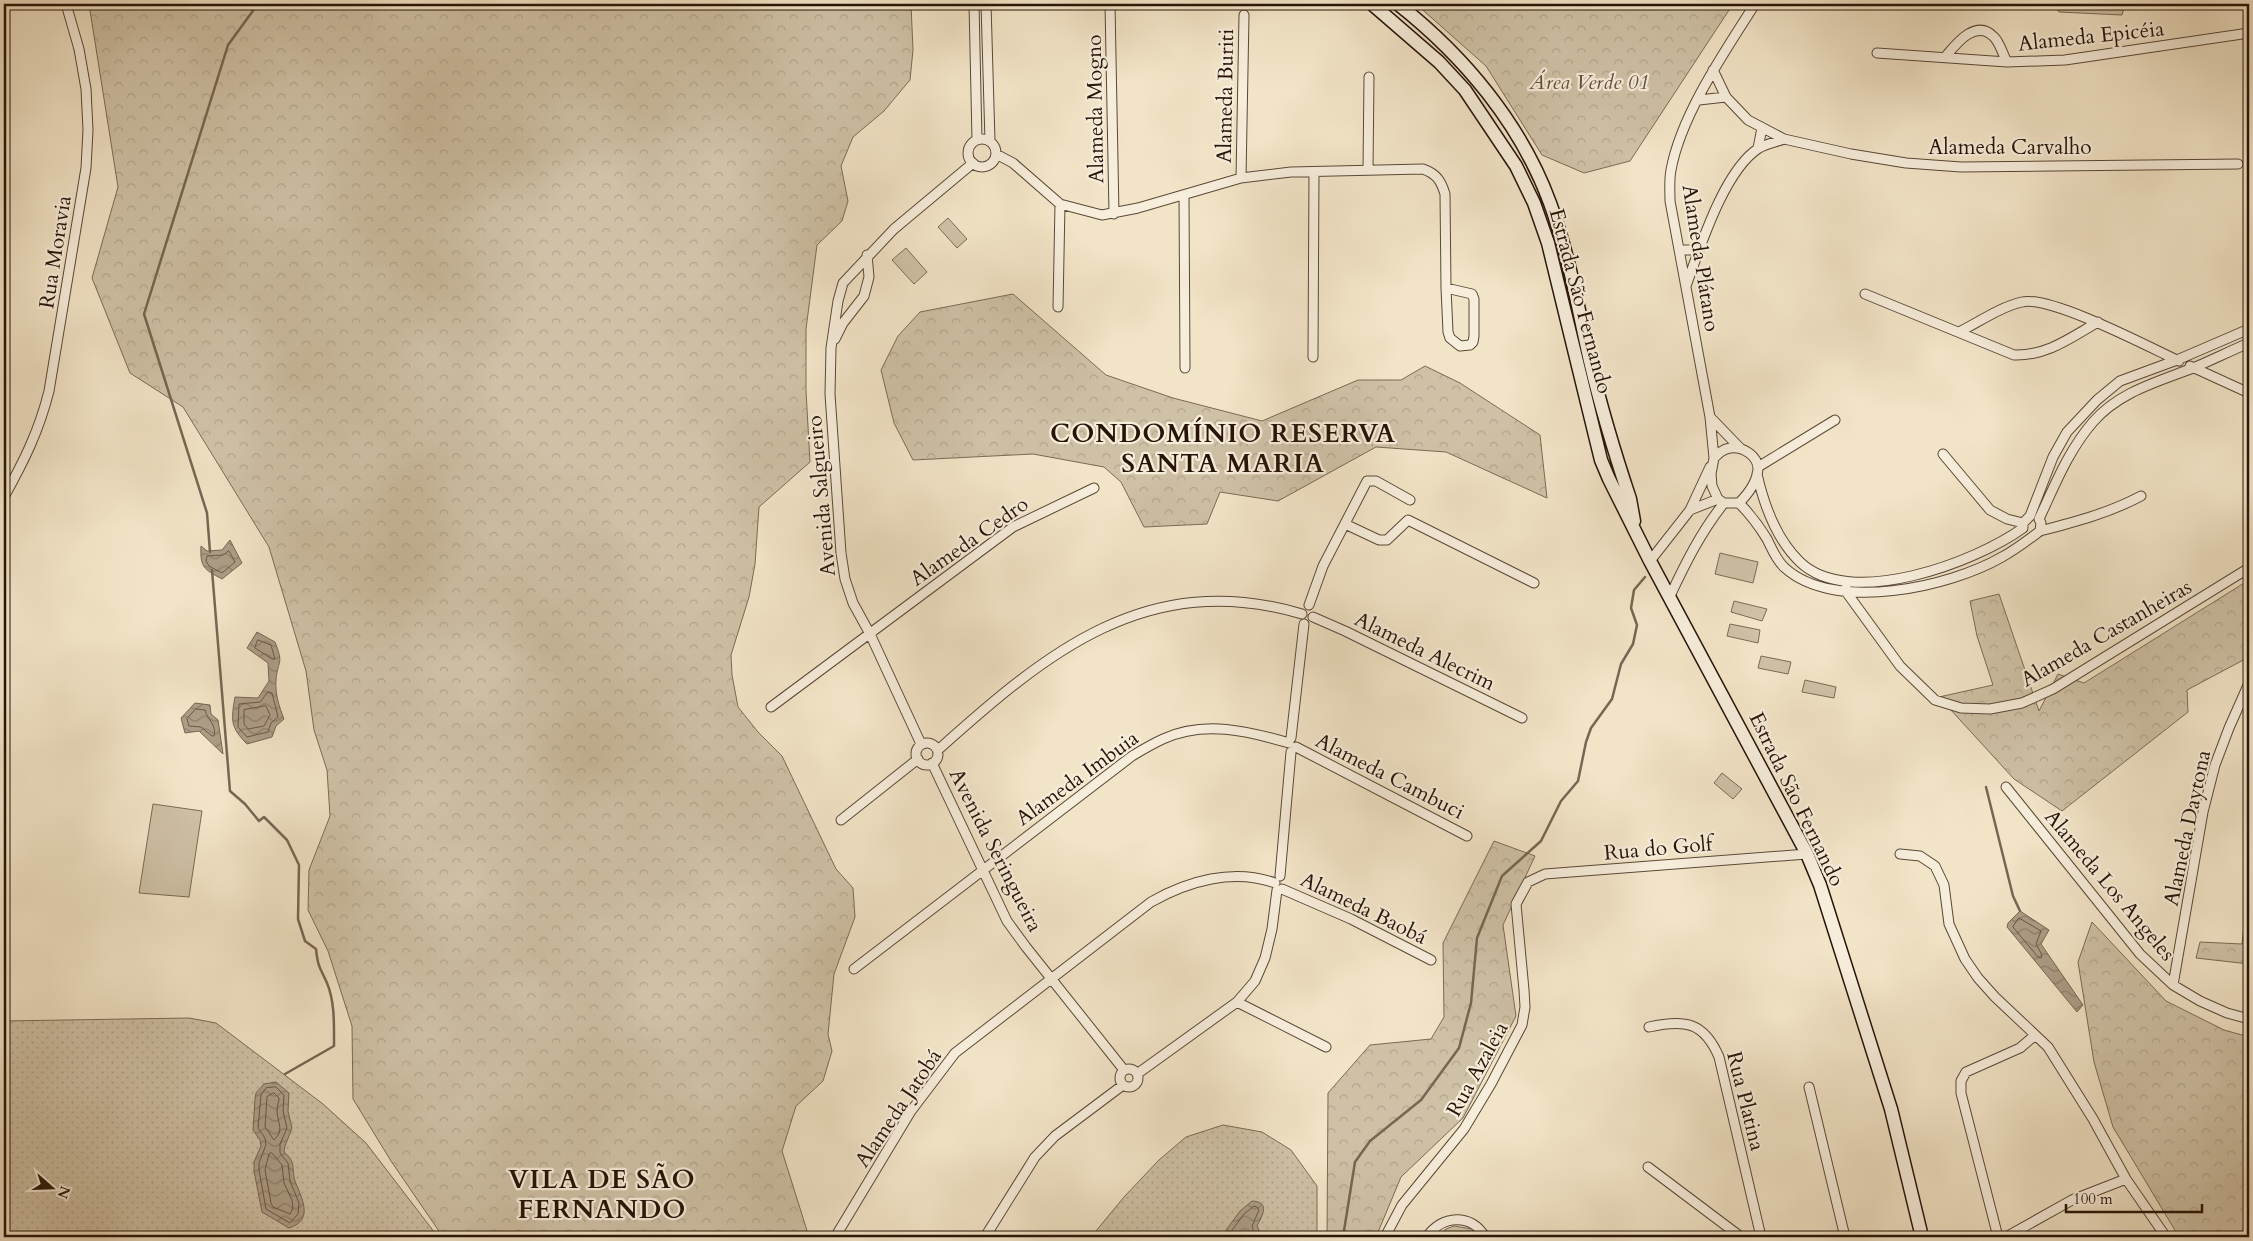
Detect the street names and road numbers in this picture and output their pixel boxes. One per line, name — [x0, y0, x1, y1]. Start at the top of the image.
street label: Alameda Epicéia — [2017, 14, 2166, 59]
street label: Alameda Buriti — [1210, 28, 1241, 163]
street label: Alameda Mogno — [1080, 34, 1111, 184]
street label: Alameda Carvalho — [1928, 133, 2092, 162]
street label: Alameda Plátano — [1675, 183, 1726, 334]
street label: Rua Moravia — [32, 193, 79, 311]
street label: Estrada São Fernando — [1542, 205, 1619, 397]
street label: Avenida Salgueiro — [800, 414, 843, 578]
street label: Alameda Cedro — [904, 490, 1034, 593]
street label: Alameda Castanheiras — [2015, 573, 2197, 694]
street label: Alameda Alecrim — [1350, 605, 1500, 698]
street label: Estrada São Fernando — [1742, 707, 1851, 891]
street label: Alameda Imbuia — [1010, 724, 1145, 833]
street label: Alameda Cambuci — [1310, 726, 1469, 827]
street label: Alameda Daytona — [2157, 747, 2218, 909]
street label: Avenida Seringueira — [942, 764, 1049, 937]
street label: Alameda Los Angeles — [2038, 803, 2182, 967]
street label: Rua do Golf — [1603, 829, 1717, 868]
street label: Alameda Baobá — [1296, 865, 1432, 952]
street label: Rua Azaleia — [1440, 1017, 1515, 1122]
street label: Alameda Jatobá — [848, 1043, 949, 1173]
street label: Rua Platina — [1719, 1049, 1772, 1154]

